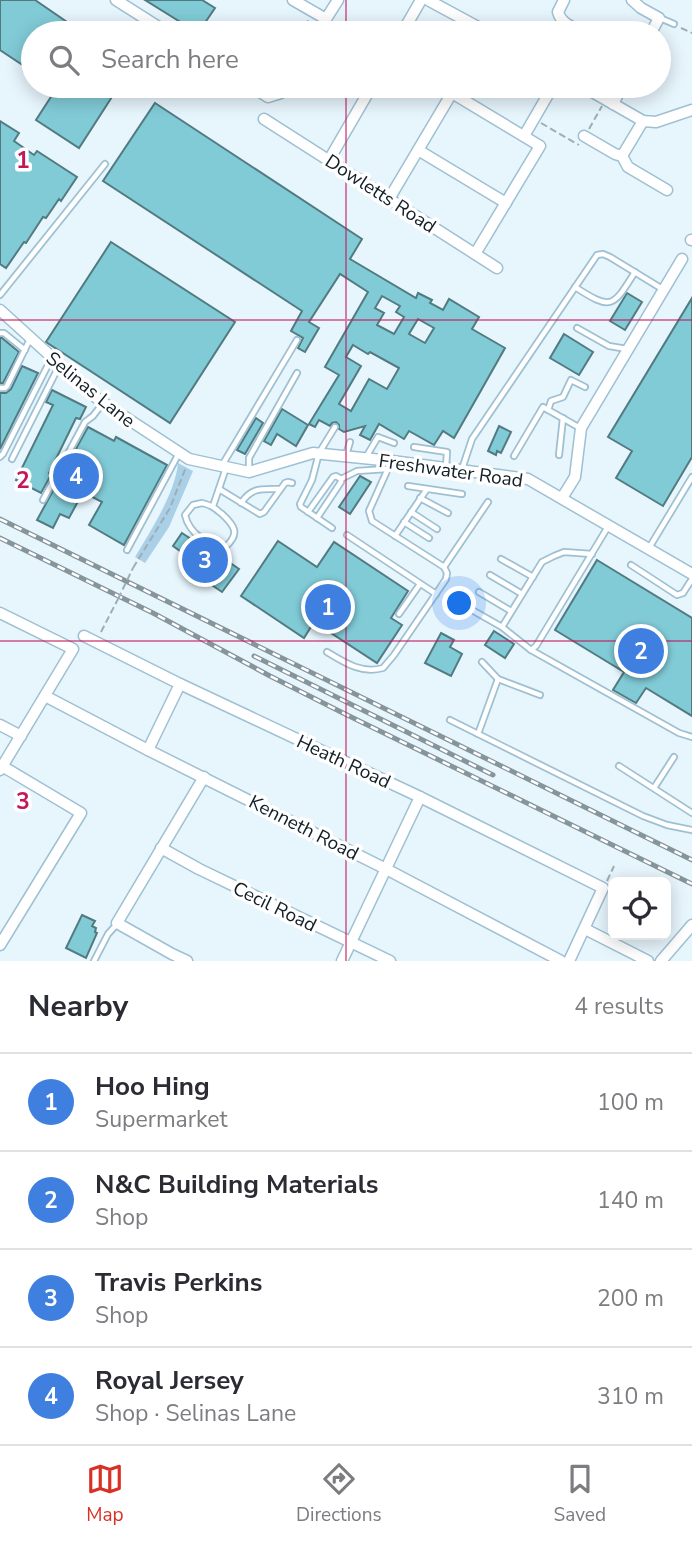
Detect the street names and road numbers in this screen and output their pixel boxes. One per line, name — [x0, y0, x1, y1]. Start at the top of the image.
street label: Dowletts Road — [320, 148, 441, 239]
street label: Selinas Lane — [40, 346, 141, 434]
street label: Freshwater Road — [377, 448, 525, 494]
street label: Heath Road — [292, 729, 395, 795]
street label: Kenneth Road — [244, 789, 363, 867]
street label: Cecil Road — [228, 875, 321, 938]

